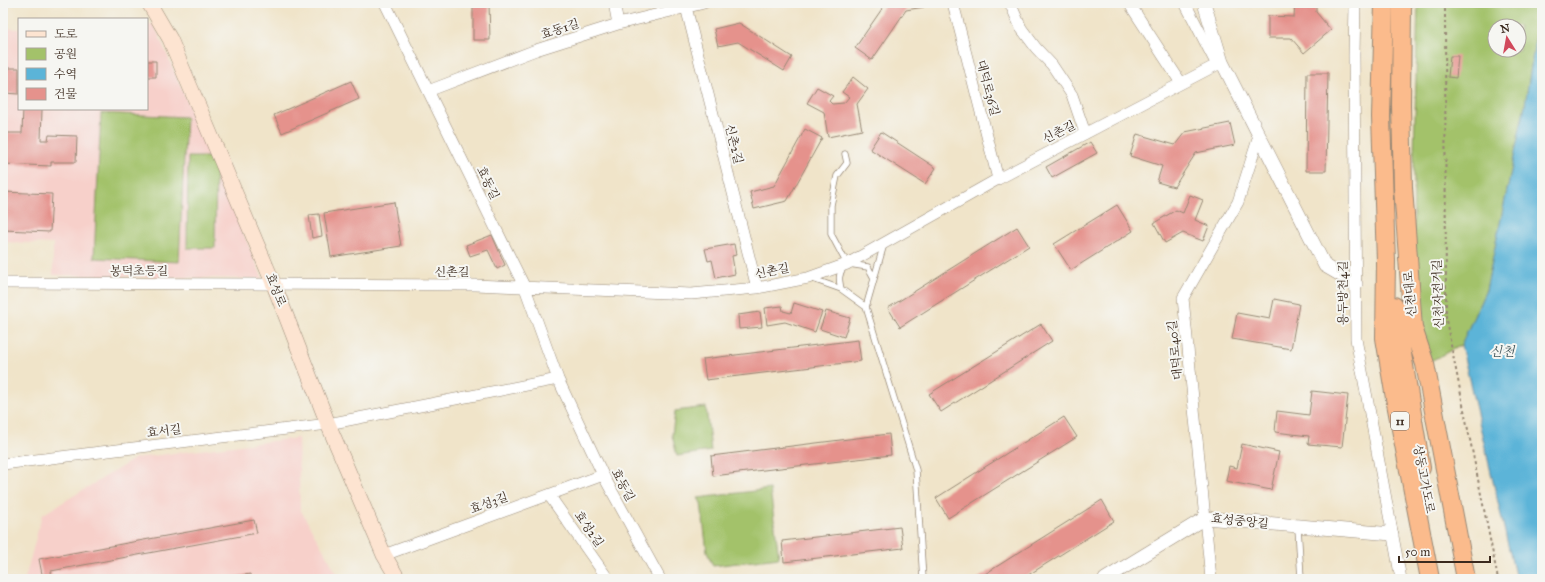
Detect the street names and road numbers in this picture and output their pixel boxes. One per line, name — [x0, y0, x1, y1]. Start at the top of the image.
street label: 효동1길 — [539, 16, 581, 42]
street label: 대덕로36길 — [974, 59, 1002, 117]
street label: 신촌길 — [1040, 118, 1078, 146]
street label: 신촌2길 — [722, 123, 746, 165]
street label: 효동길 — [474, 164, 502, 202]
street label: 신천자전거길 — [1430, 259, 1446, 329]
street label: 신촌길 — [754, 261, 790, 281]
street label: 용두방천4길 — [1336, 261, 1350, 325]
street label: 봉덕초등길 — [110, 264, 168, 278]
street label: 신촌길 — [435, 265, 469, 279]
street label: 신천대로 — [1401, 270, 1419, 318]
street label: 효성로 — [263, 271, 289, 309]
street label: 대덕로40길 — [1165, 319, 1185, 381]
road number: 11 — [1391, 412, 1409, 430]
street label: 효서길 — [146, 422, 182, 440]
street label: 상동고가도로 — [1410, 444, 1438, 515]
street label: 효동길 — [609, 466, 637, 504]
street label: 효성3길 — [468, 490, 510, 516]
street label: 효성2길 — [572, 508, 606, 550]
street label: 효성중앙길 — [1210, 511, 1270, 531]

